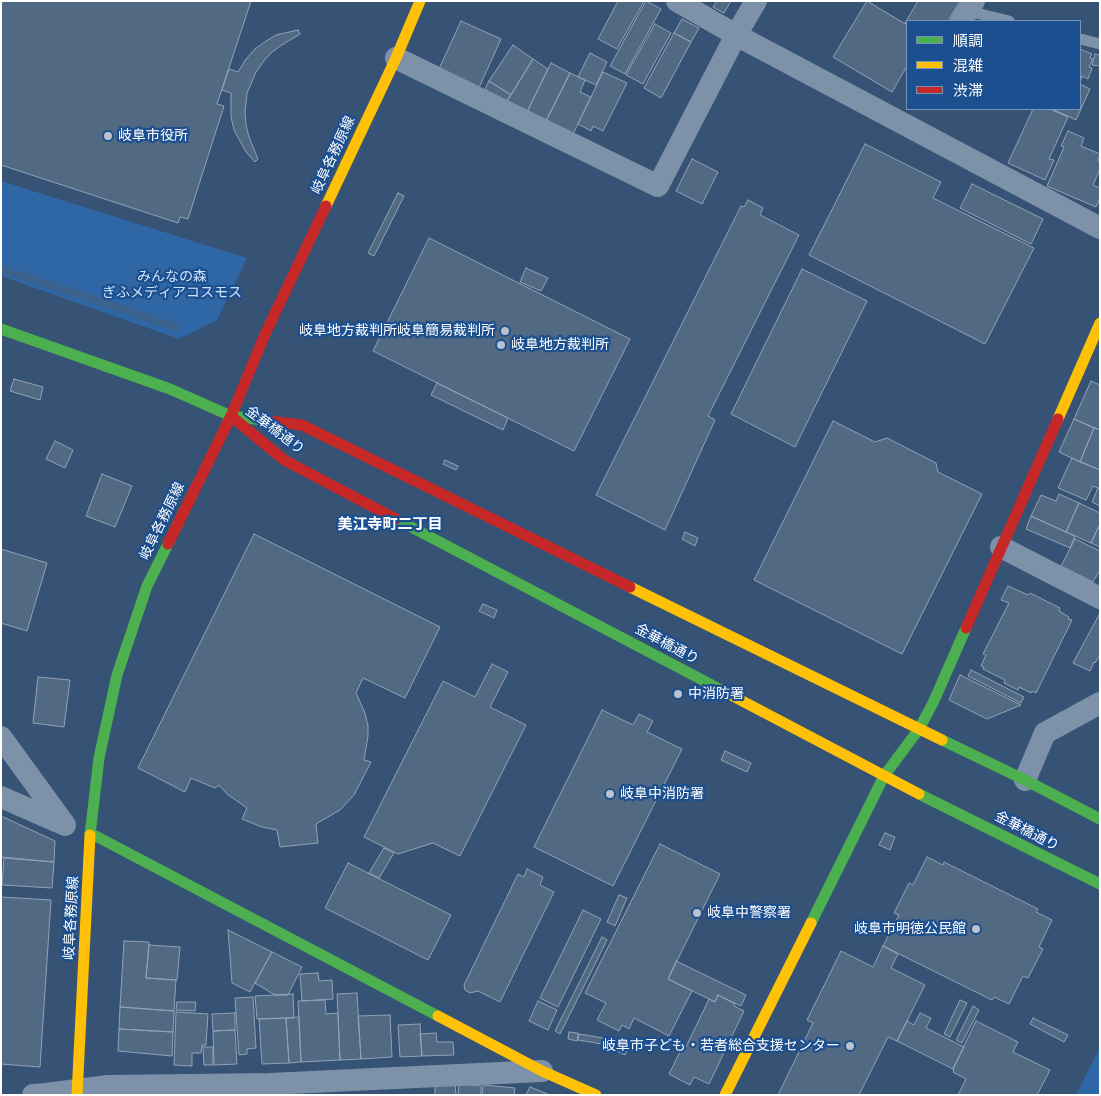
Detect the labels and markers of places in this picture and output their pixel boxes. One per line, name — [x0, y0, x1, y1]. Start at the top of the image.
place label: 岐阜市役所 — [118, 128, 188, 144]
marker: 岐阜市役所 — [102, 130, 114, 142]
place label: 岐阜地方裁判所岐阜簡易裁判所 — [299, 323, 495, 339]
marker: 岐阜地方裁判所岐阜簡易裁判所 — [499, 325, 511, 337]
place label: 岐阜地方裁判所 — [511, 337, 609, 353]
marker: 岐阜地方裁判所 — [495, 339, 507, 351]
place label: 中消防署 — [688, 686, 744, 702]
marker: 中消防署 — [672, 688, 684, 700]
place label: 岐阜中消防署 — [620, 786, 704, 802]
marker: 岐阜中消防署 — [604, 788, 616, 800]
place label: 岐阜中警察署 — [707, 905, 791, 921]
marker: 岐阜中警察署 — [691, 907, 703, 919]
place label: 岐阜市明徳公民館 — [854, 921, 966, 937]
marker: 岐阜市明徳公民館 — [970, 923, 982, 935]
place label: 岐阜市子ども・若者総合支援センター — [602, 1038, 840, 1054]
marker: 岐阜市子ども・若者総合支援センター — [844, 1040, 856, 1052]

